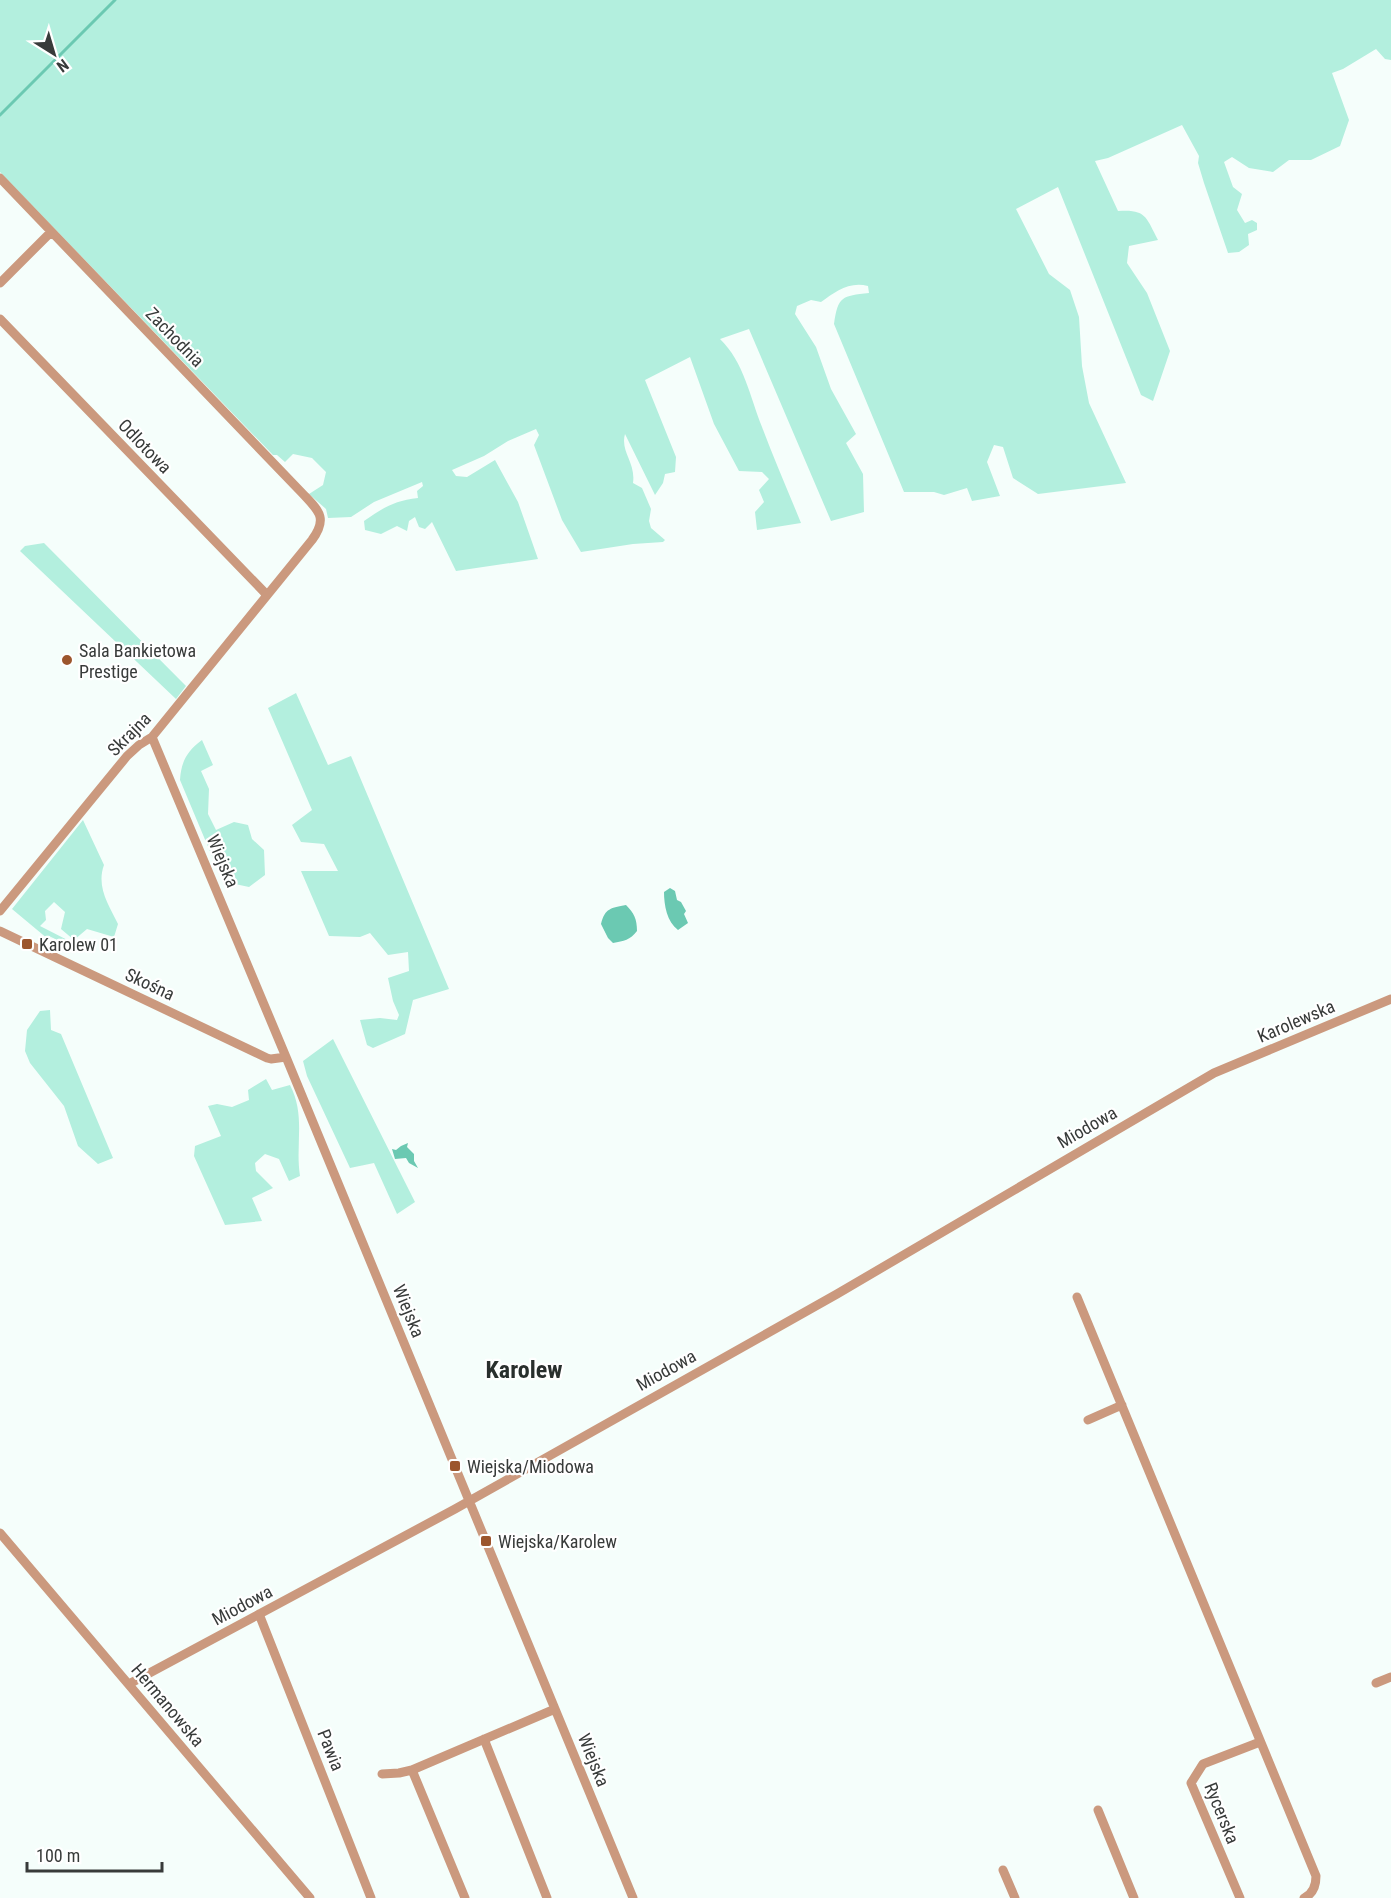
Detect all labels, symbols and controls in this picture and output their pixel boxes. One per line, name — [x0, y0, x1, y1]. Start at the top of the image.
north arrow — [24, 24, 84, 84]
text: N — [53, 55, 72, 76]
street label: Zachodnia — [142, 303, 208, 371]
street label: Odlotowa — [114, 414, 176, 478]
place label: Sala Bankietowa Prestige — [79, 640, 196, 682]
marker: Sala Bankietowa Prestige — [60, 653, 74, 667]
street label: Skrajna — [103, 708, 155, 760]
street label: Wiejska — [203, 831, 243, 891]
place label: Karolew 01 — [39, 934, 118, 955]
marker: Karolew 01 — [20, 937, 34, 951]
street label: Skośna — [122, 963, 178, 1005]
street label: Karolewska — [1254, 995, 1338, 1047]
street label: Miodowa — [1054, 1102, 1120, 1152]
street label: Wiejska — [389, 1281, 429, 1341]
street label: Miodowa — [632, 1345, 700, 1395]
district label: Karolew — [486, 1356, 562, 1384]
place label: Wiejska/Miodowa — [467, 1456, 594, 1477]
marker: Wiejska/Miodowa — [448, 1459, 462, 1473]
place label: Wiejska/Karolew — [498, 1531, 617, 1552]
marker: Wiejska/Karolew — [479, 1534, 493, 1548]
street label: Miodowa — [208, 1580, 276, 1630]
street label: Hermanowska — [127, 1659, 209, 1751]
street label: Pawia — [313, 1726, 349, 1774]
street label: Wiejska — [574, 1730, 614, 1790]
street label: Rycerska — [1200, 1779, 1244, 1847]
scale bar — [27, 1835, 162, 1873]
text: 100 m — [36, 1845, 80, 1866]

